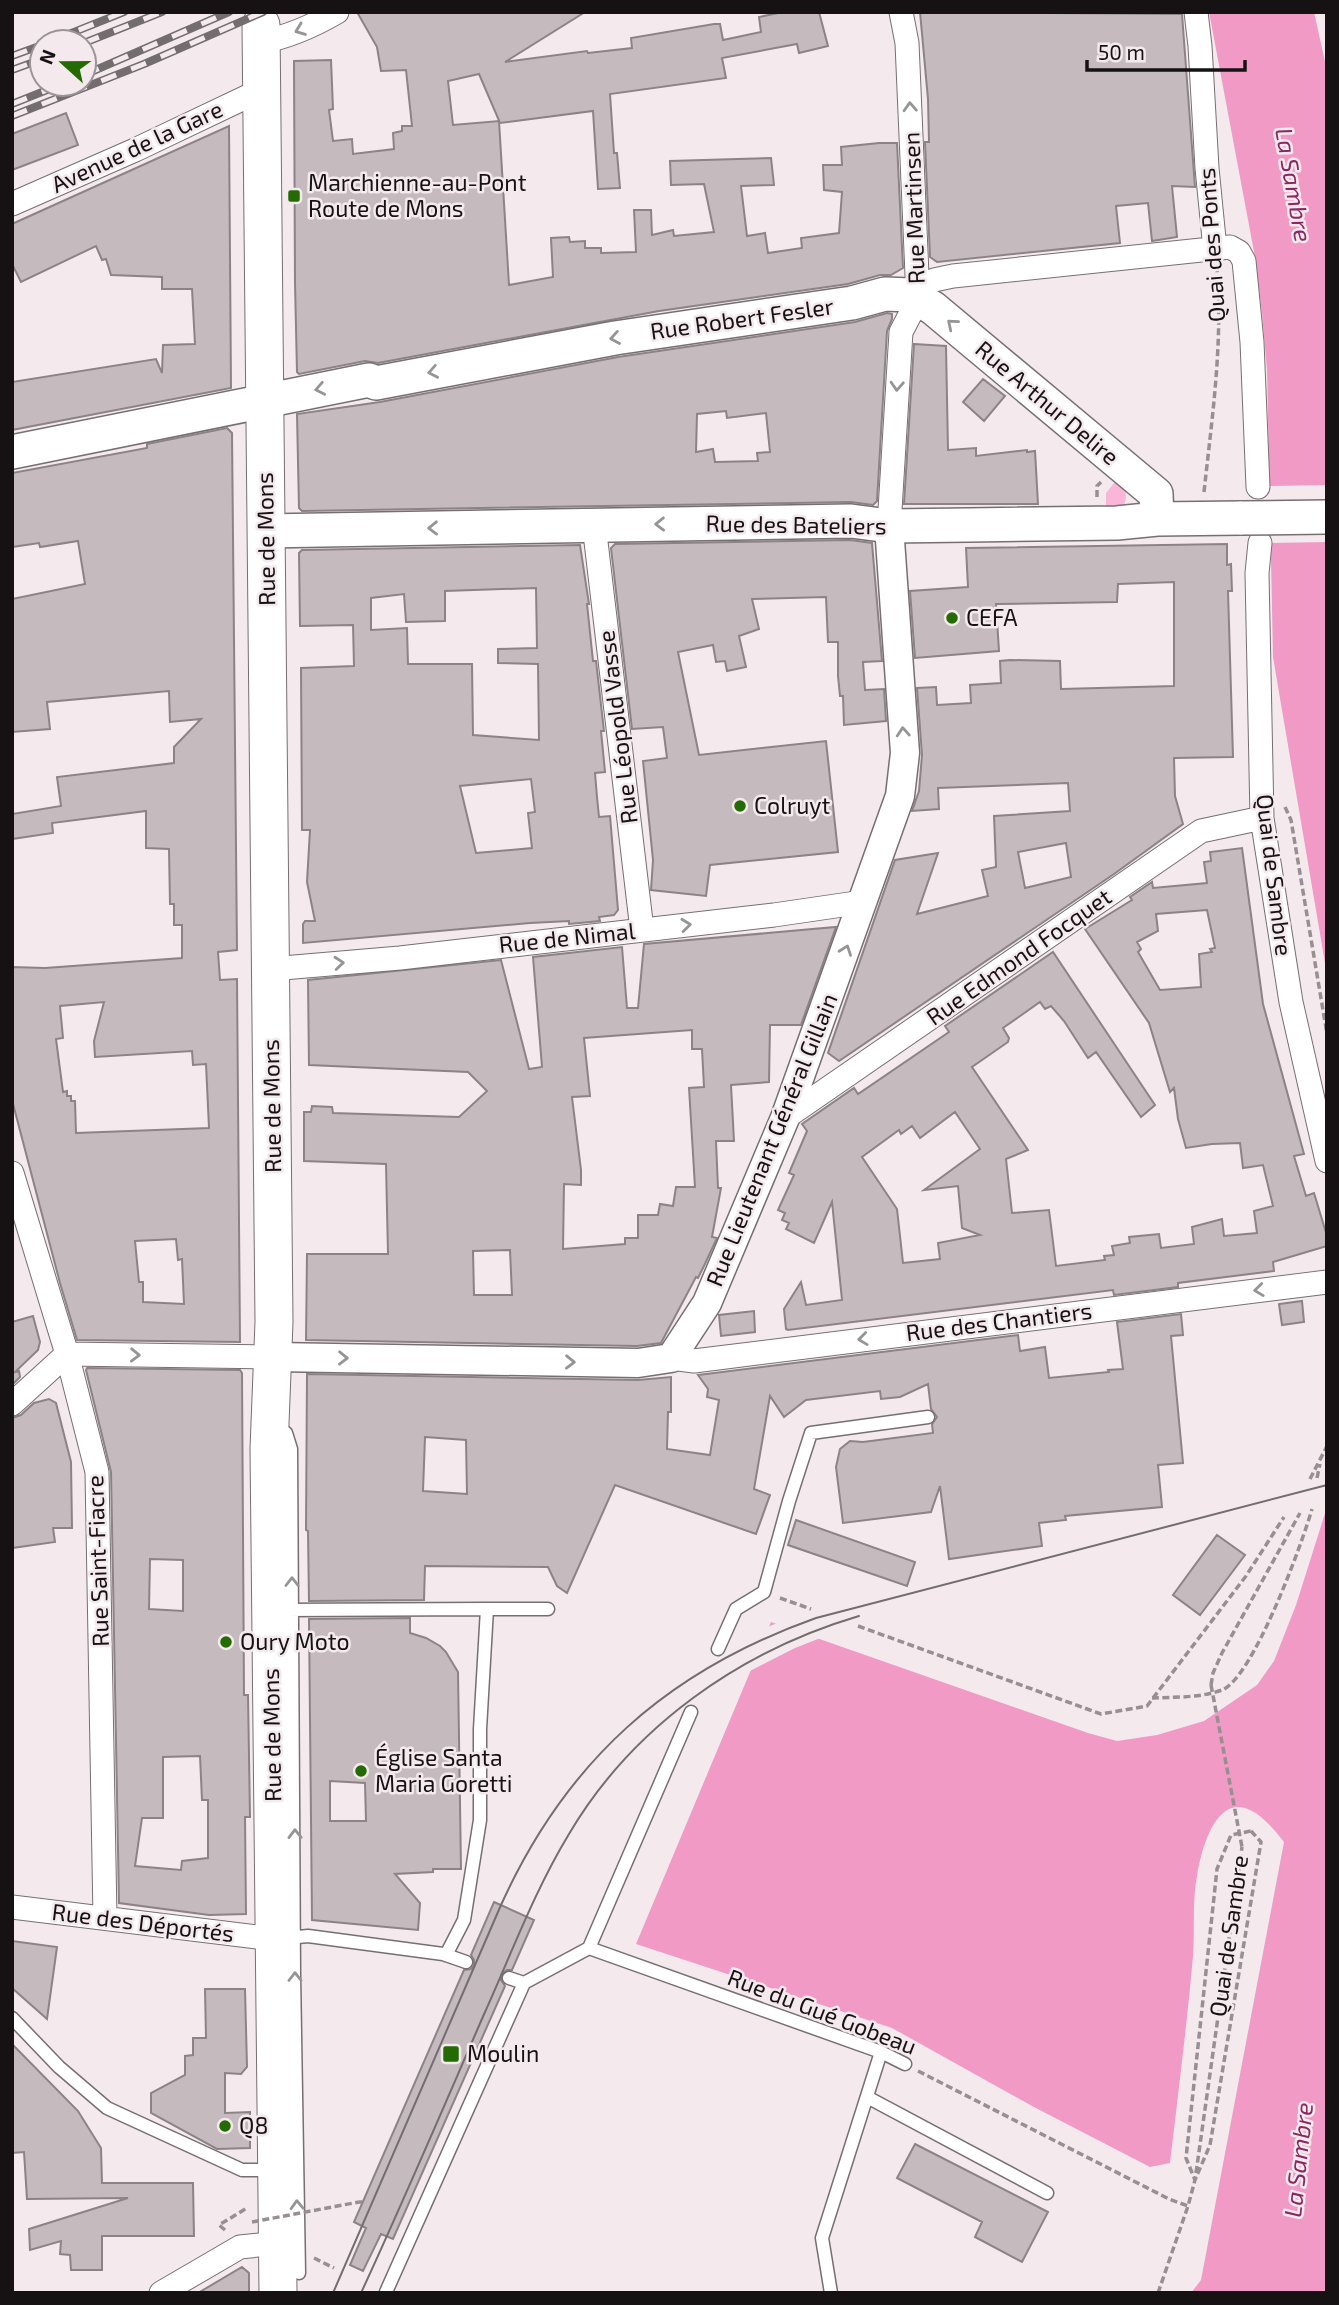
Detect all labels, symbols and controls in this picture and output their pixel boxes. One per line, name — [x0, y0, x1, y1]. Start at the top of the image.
one-way arrow — [294, 22, 306, 36]
north arrow — [28, 28, 98, 98]
scale bar — [1087, 28, 1244, 72]
text: 50 m — [1098, 39, 1145, 64]
text: N — [33, 46, 60, 67]
street label: Avenue de la Gare — [46, 94, 227, 198]
one-way arrow — [903, 101, 918, 112]
water label: La Sambre — [1270, 125, 1319, 244]
street label: Rue Martinsen — [896, 132, 930, 285]
street label: Quai des Ponts — [1192, 167, 1230, 323]
place label: Marchienne-au-Pont Route de Mons — [308, 168, 527, 222]
marker: Marchienne-au-Pont Route de Mons — [286, 188, 302, 204]
street label: Rue Robert Fesler — [648, 291, 835, 345]
one-way arrow — [947, 320, 960, 332]
one-way arrow — [609, 330, 621, 345]
street label: Rue Arthur Delire — [970, 334, 1125, 470]
one-way arrow — [427, 364, 439, 379]
one-way arrow — [314, 381, 326, 396]
one-way arrow — [890, 381, 905, 392]
street label: Rue de Mons — [250, 472, 280, 606]
street label: Rue des Bateliers — [705, 508, 887, 540]
one-way arrow — [655, 516, 665, 532]
one-way arrow — [427, 520, 438, 536]
place label: CEFA — [966, 603, 1018, 631]
marker: CEFA — [944, 610, 960, 626]
street label: Rue Léopold Vasse — [591, 629, 643, 825]
one-way arrow — [896, 727, 911, 738]
place label: Colruyt — [754, 791, 831, 819]
street label: Quai de Sambre — [1251, 792, 1299, 957]
marker: Colruyt — [732, 798, 748, 814]
street label: Rue Edmond Focquet — [921, 882, 1116, 1031]
street label: Rue de Nimal — [497, 916, 637, 958]
one-way arrow — [681, 918, 692, 933]
one-way arrow — [837, 945, 851, 957]
one-way arrow — [333, 956, 344, 971]
street label: Rue Lieutenant Général Gillain — [699, 989, 843, 1290]
street label: Rue de Mons — [256, 1039, 286, 1173]
one-way arrow — [1253, 1283, 1265, 1298]
street label: Rue des Chantiers — [904, 1296, 1094, 1346]
one-way arrow — [857, 1331, 869, 1346]
one-way arrow — [130, 1347, 141, 1363]
one-way arrow — [338, 1350, 349, 1366]
one-way arrow — [566, 1354, 576, 1370]
street label: Rue Saint-Fiacre — [80, 1475, 114, 1647]
one-way arrow — [284, 1576, 300, 1586]
place label: Oury Moto — [240, 1627, 350, 1655]
marker: Oury Moto — [218, 1634, 234, 1650]
street label: Rue de Mons — [256, 1668, 286, 1802]
place label: Église Santa Maria Goretti — [375, 1743, 513, 1797]
marker: Église Santa Maria Goretti — [353, 1763, 369, 1779]
one-way arrow — [287, 1828, 303, 1838]
street label: Quai de Sambre — [1203, 1853, 1253, 2018]
street label: Rue des Déportés — [50, 1897, 236, 1947]
street label: Rue du Gué Gobeau — [724, 1962, 921, 2060]
one-way arrow — [287, 1971, 303, 1982]
place label: Moulin — [467, 2039, 539, 2067]
marker: Moulin — [441, 2044, 461, 2064]
water label: La Sambre — [1277, 2101, 1318, 2219]
place label: Q8 — [239, 2111, 268, 2139]
marker: Q8 — [217, 2118, 233, 2134]
one-way arrow — [290, 2199, 305, 2210]

